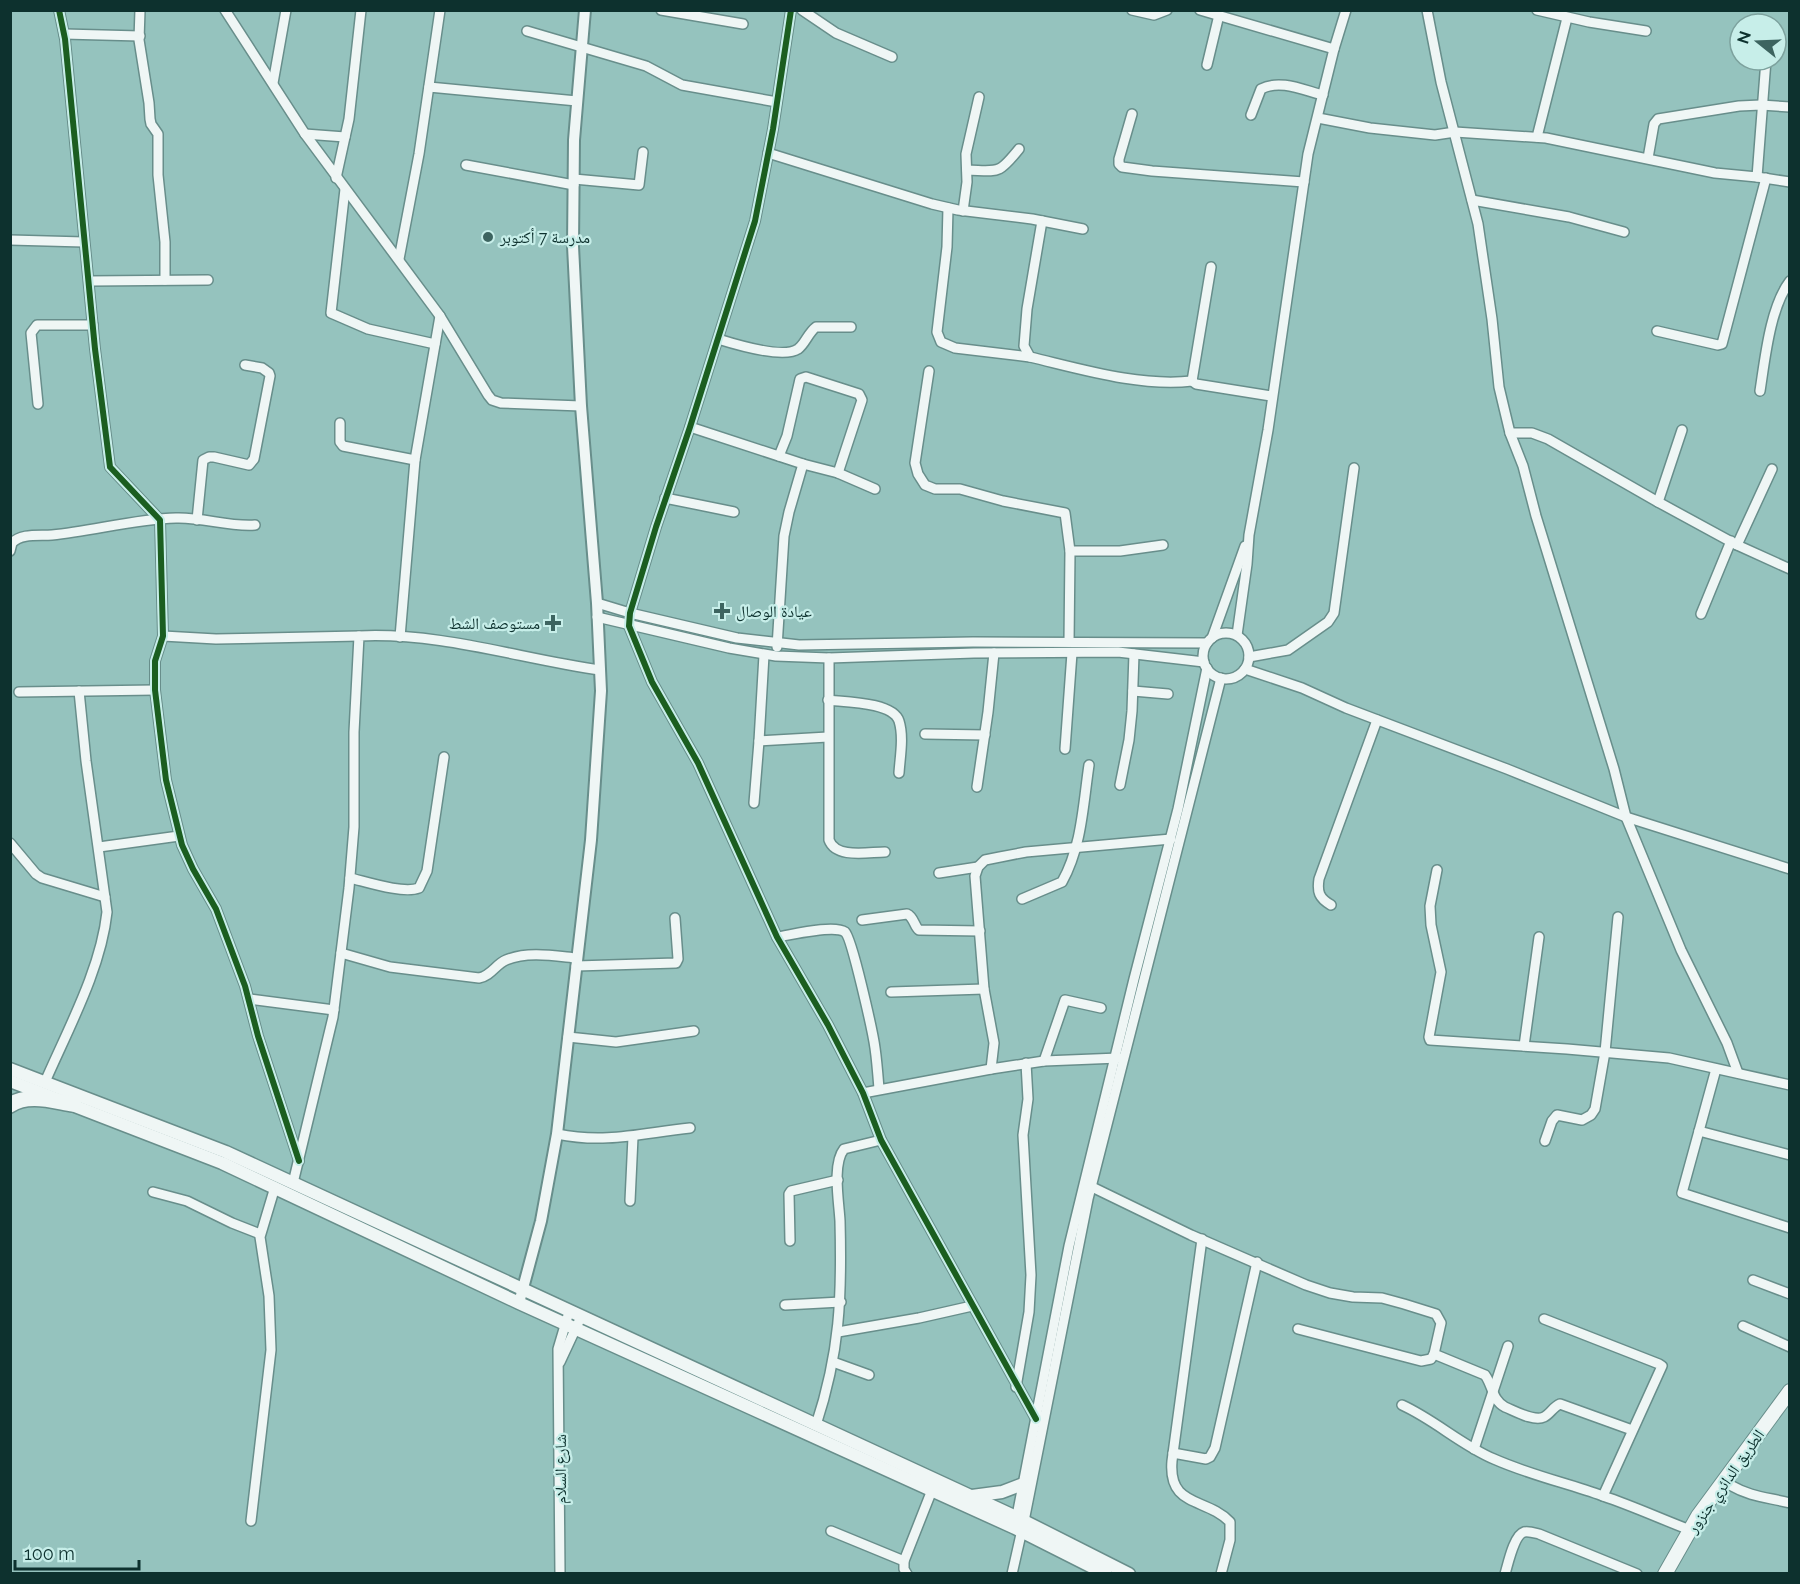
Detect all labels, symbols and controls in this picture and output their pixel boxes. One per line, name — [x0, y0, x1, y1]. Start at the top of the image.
north arrow — [1728, 12, 1788, 72]
text: N — [1733, 29, 1755, 46]
place label: مدرسة 7 أكتوبر — [499, 228, 590, 247]
marker: مدرسة 7 أكتوبر — [481, 230, 495, 244]
marker: عيادة الوصال — [713, 602, 731, 620]
place label: عيادة الوصال — [736, 602, 812, 622]
place label: مستوصف الشط — [449, 614, 540, 633]
marker: مستوصف الشط — [544, 614, 562, 632]
street label: الطريق الدائري جنزور — [1682, 1426, 1771, 1539]
street label: شارع السلام — [551, 1434, 571, 1504]
scale bar — [15, 1533, 140, 1571]
text: 100 m — [24, 1543, 75, 1564]

